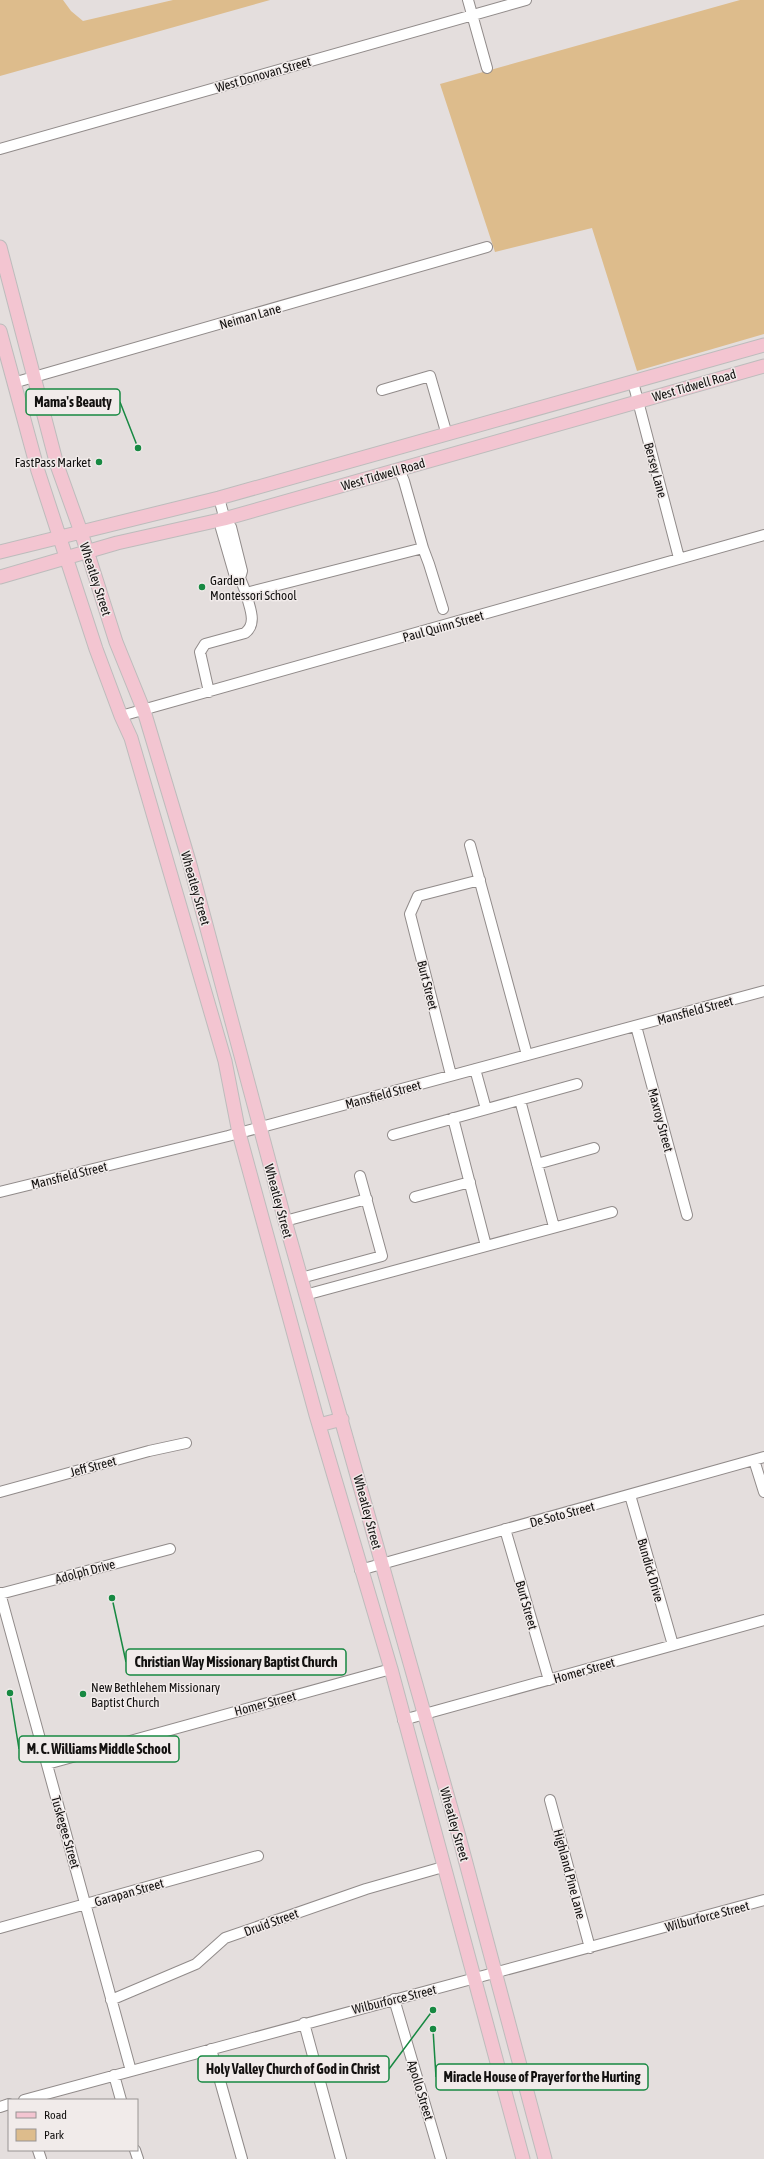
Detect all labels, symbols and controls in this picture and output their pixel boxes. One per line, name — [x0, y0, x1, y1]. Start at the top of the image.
street label: West Donovan Street — [214, 54, 313, 95]
street label: Neiman Lane — [218, 301, 283, 332]
street label: West Tidwell Road — [650, 366, 738, 405]
callout: Mama's Beauty — [26, 389, 120, 415]
text: Mama's Beauty — [34, 394, 112, 410]
street label: Bersey Lane — [641, 441, 670, 500]
place label: FastPass Market — [15, 455, 91, 470]
street label: West Tidwell Road — [339, 455, 427, 494]
marker: FastPass Market — [94, 457, 104, 467]
street label: Wheatley Street — [77, 541, 115, 618]
place label: Garden Montessori School — [210, 573, 297, 603]
marker: Garden Montessori School — [197, 582, 207, 592]
street label: Paul Quinn Street — [401, 608, 486, 645]
street label: Wheatley Street — [178, 849, 213, 927]
street label: Burt Street — [414, 959, 441, 1012]
street label: Mansfield Street — [656, 993, 735, 1028]
street label: Mansfield Street — [344, 1077, 423, 1112]
street label: Maxroy Street — [645, 1087, 676, 1154]
street label: Mansfield Street — [30, 1159, 109, 1192]
street label: Wheatley Street — [261, 1162, 296, 1240]
street label: Jeff Street — [68, 1453, 118, 1480]
street label: Wheatley Street — [350, 1473, 385, 1551]
street label: De Soto Street — [528, 1499, 596, 1530]
street label: Bundick Drive — [634, 1537, 667, 1604]
street label: Adolph Drive — [53, 1556, 117, 1587]
street label: Burt Street — [512, 1579, 541, 1632]
callout: Christian Way Missionary Baptist Church — [126, 1649, 346, 1675]
text: Christian Way Missionary Baptist Church — [134, 1654, 338, 1670]
street label: Homer Street — [552, 1655, 617, 1686]
place label: New Bethlehem Missionary Baptist Church — [91, 1680, 221, 1710]
street label: Homer Street — [233, 1688, 298, 1719]
marker: New Bethlehem Missionary Baptist Church — [78, 1689, 88, 1699]
callout: M. C. Williams Middle School — [19, 1736, 179, 1762]
text: M. C. Williams Middle School — [27, 1741, 171, 1757]
street label: Wheatley Street — [437, 1785, 472, 1863]
street label: Tuskegee Street — [48, 1794, 83, 1870]
street label: Highland Pine Lane — [550, 1827, 589, 1921]
street label: Garapan Street — [93, 1875, 166, 1910]
street label: Wilburforce Street — [663, 1898, 751, 1935]
street label: Druid Street — [242, 1906, 301, 1939]
street label: Wilburforce Street — [350, 1982, 438, 2017]
callout: Holy Valley Church of God in Christ — [198, 2056, 389, 2082]
street label: Apollo Street — [404, 2058, 437, 2122]
text: Holy Valley Church of God in Christ — [206, 2061, 380, 2077]
callout: Miracle House of Prayer for the Hurting — [436, 2064, 648, 2090]
text: Miracle House of Prayer for the Hurting — [444, 2069, 641, 2085]
legend — [8, 2099, 138, 2151]
text: Road — [44, 2108, 67, 2122]
text: Park — [44, 2128, 65, 2142]

